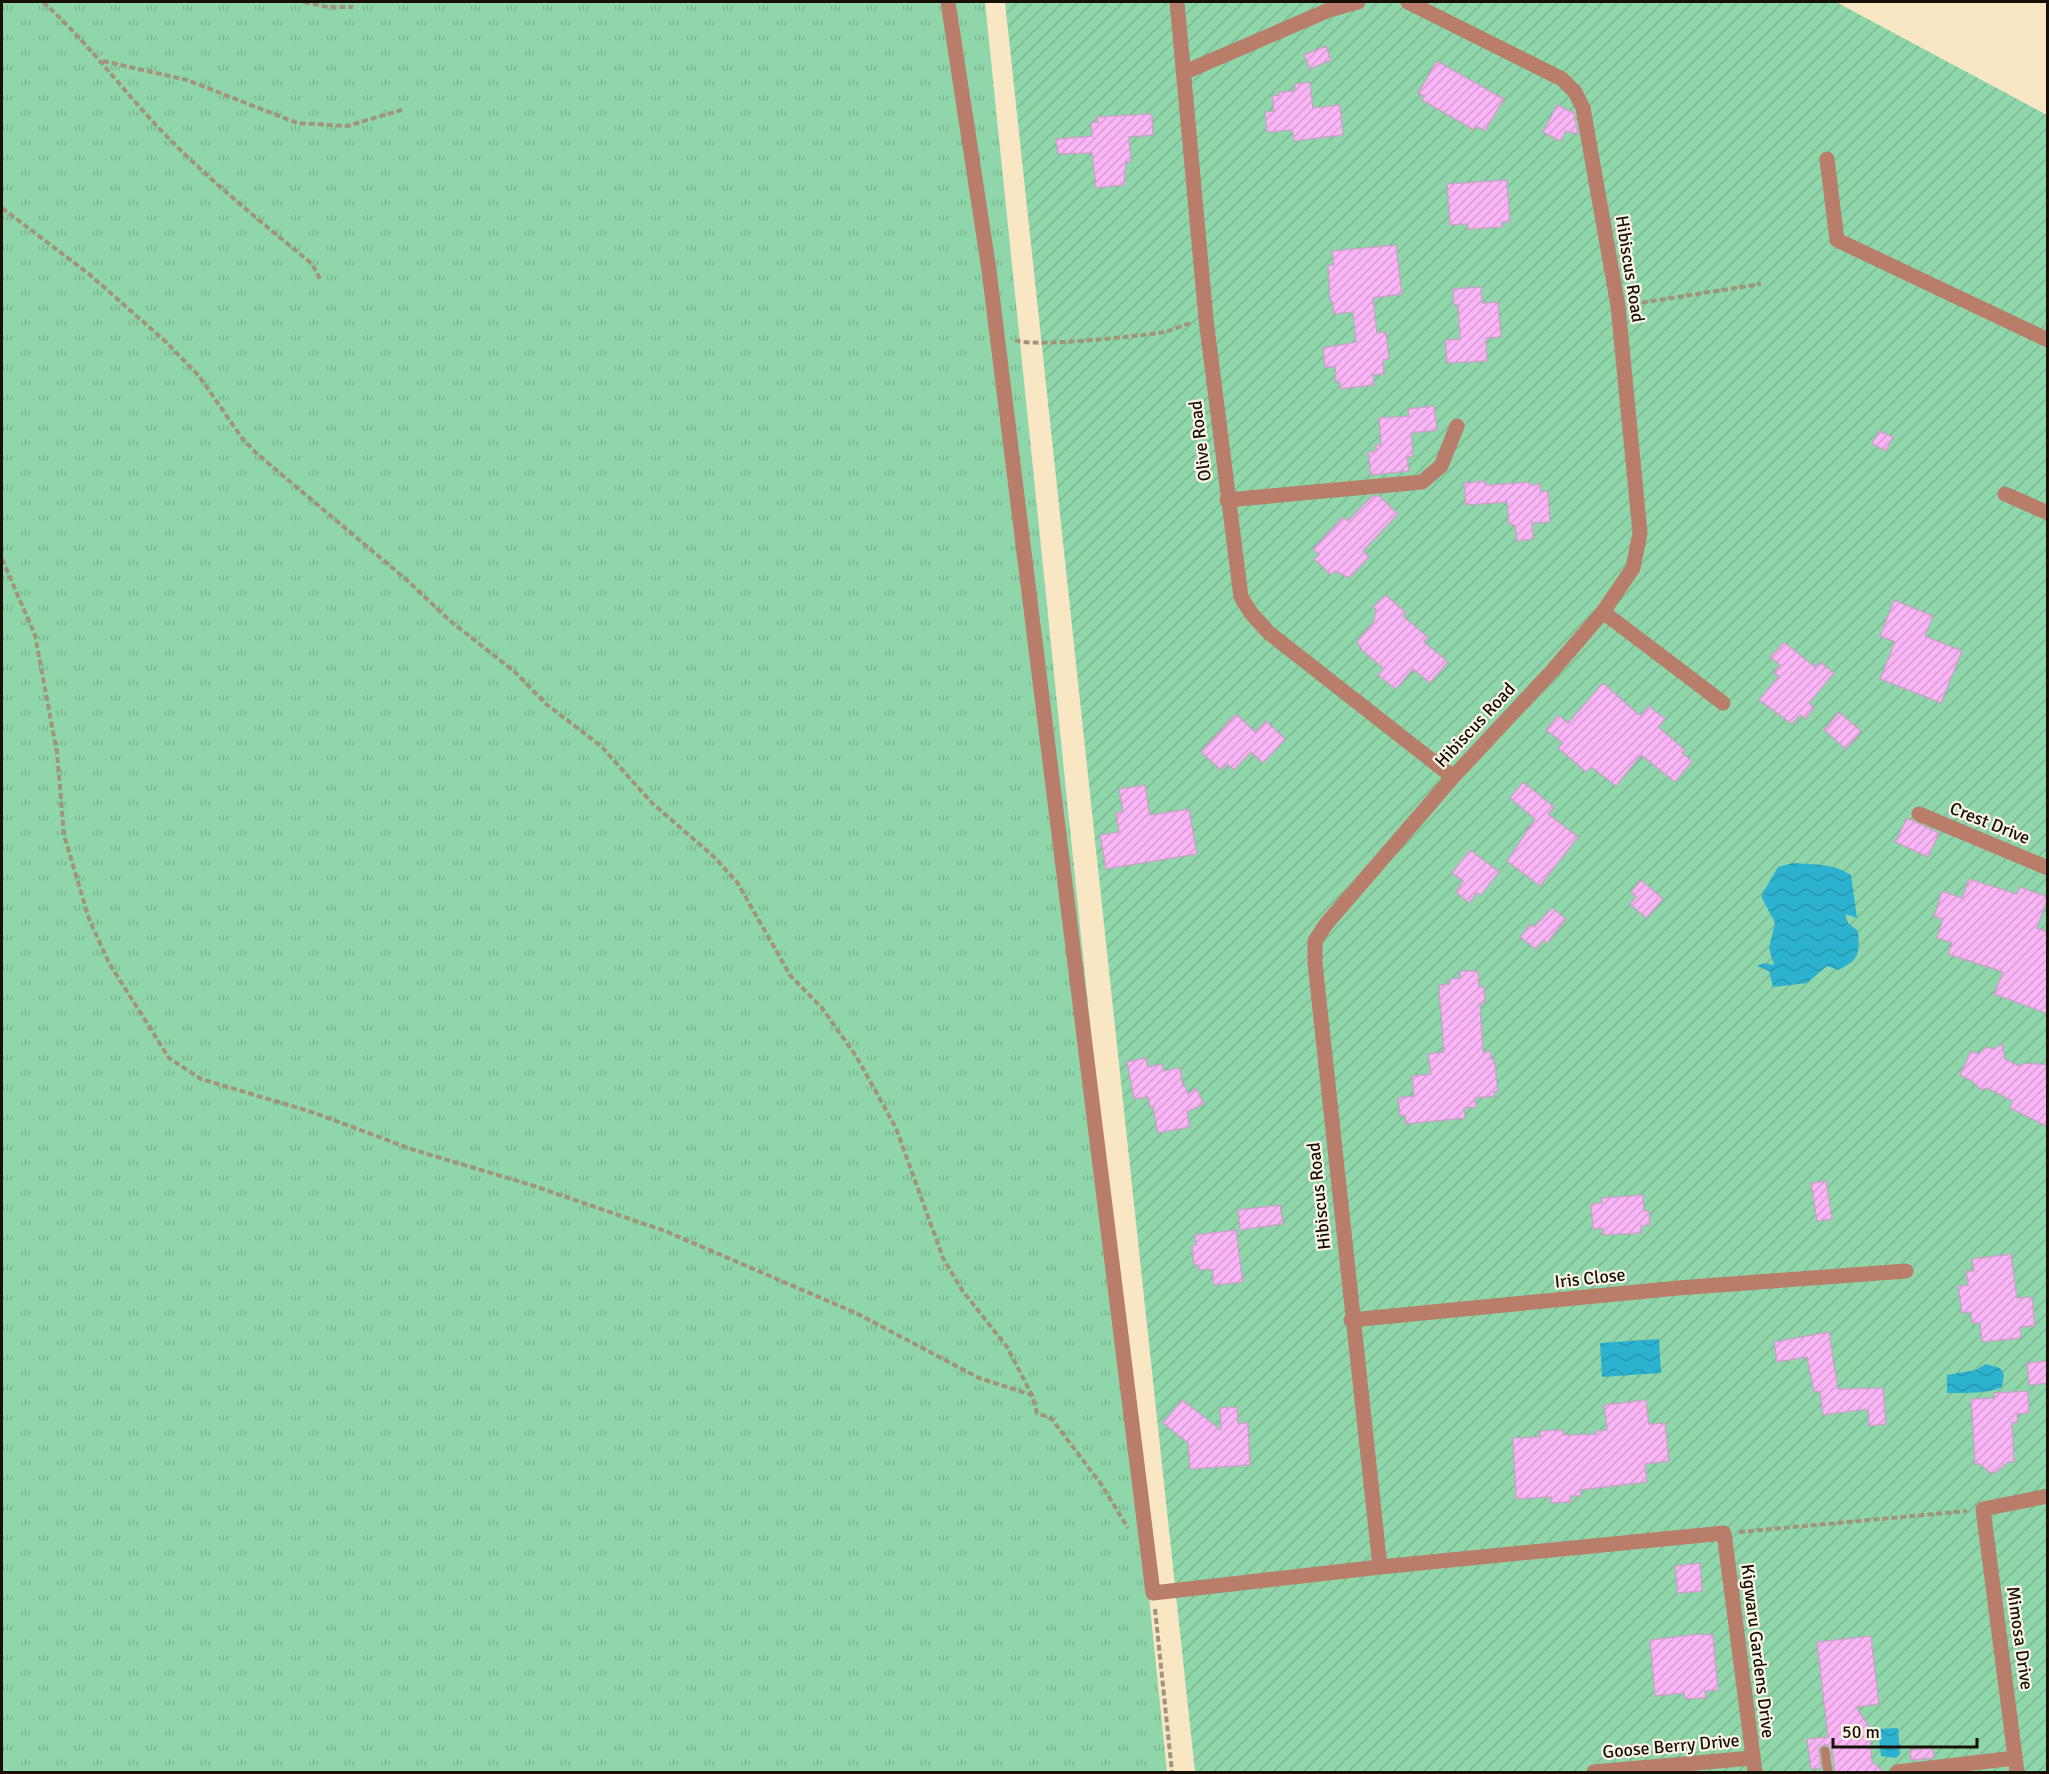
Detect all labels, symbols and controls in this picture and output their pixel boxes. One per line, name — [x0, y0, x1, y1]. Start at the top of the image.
street label: Hibiscus Road — [1611, 214, 1649, 324]
street label: Olive Road — [1184, 399, 1216, 483]
street label: Hibiscus Road — [1430, 678, 1520, 772]
street label: Crest Drive — [1947, 797, 2033, 849]
street label: Hibiscus Road — [1302, 1141, 1336, 1251]
street label: Iris Close — [1553, 1263, 1627, 1293]
street label: Kigwaru Gardens Drive — [1736, 1563, 1780, 1739]
street label: Mimosa Drive — [2002, 1585, 2038, 1691]
scale bar — [1833, 1711, 1977, 1749]
text: 50 m — [1842, 1721, 1880, 1743]
street label: Goose Berry Drive — [1602, 1729, 1740, 1763]

